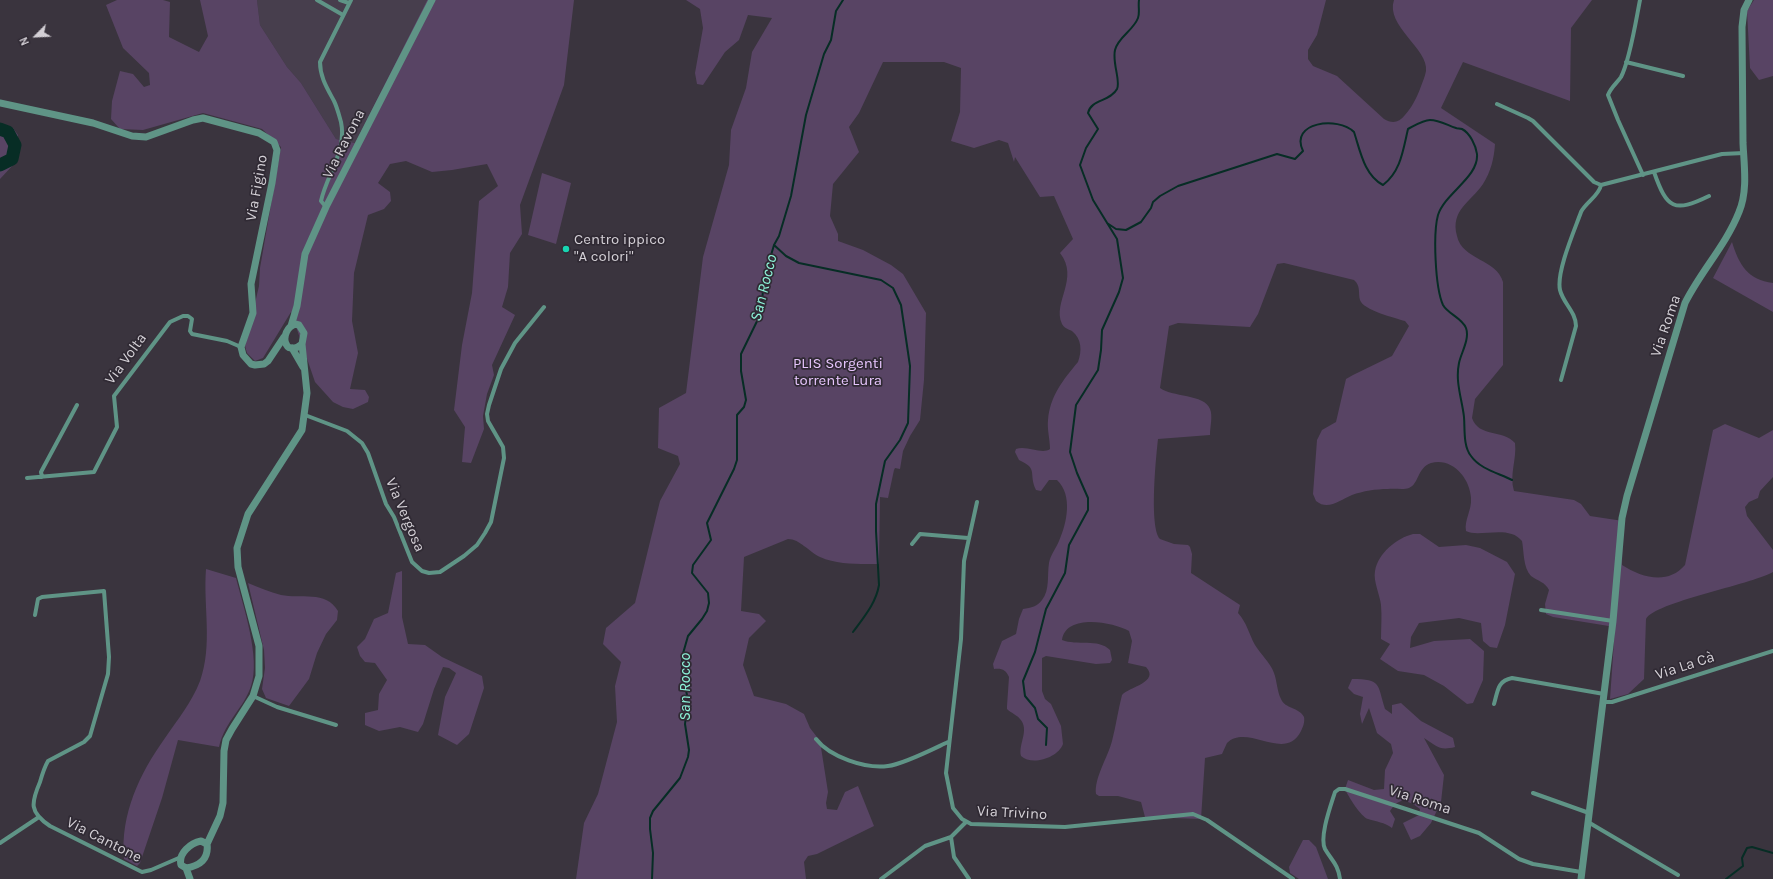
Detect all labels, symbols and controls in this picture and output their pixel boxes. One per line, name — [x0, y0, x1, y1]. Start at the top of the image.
north arrow — [16, 16, 56, 56]
text: N — [17, 35, 32, 47]
street label: Via Ravona — [319, 106, 369, 182]
street label: Via Figino — [242, 153, 272, 223]
place label: Centro ippico "A colori" — [574, 231, 665, 266]
marker: Centro ippico "A colori" — [561, 244, 571, 254]
water label: San Rocco — [746, 253, 782, 323]
street label: Via Roma — [1647, 293, 1685, 359]
street label: Via Volta — [101, 330, 151, 388]
park label: PLIS Sorgenti torrente Lura — [793, 355, 883, 390]
street label: Via Vergosa — [381, 475, 429, 555]
street label: Via La Cà — [1653, 648, 1717, 684]
water label: San Rocco — [675, 653, 695, 721]
street label: Via Roma — [1387, 781, 1453, 819]
street label: Via Trivino — [976, 802, 1048, 824]
street label: Via Cantone — [63, 813, 145, 867]

